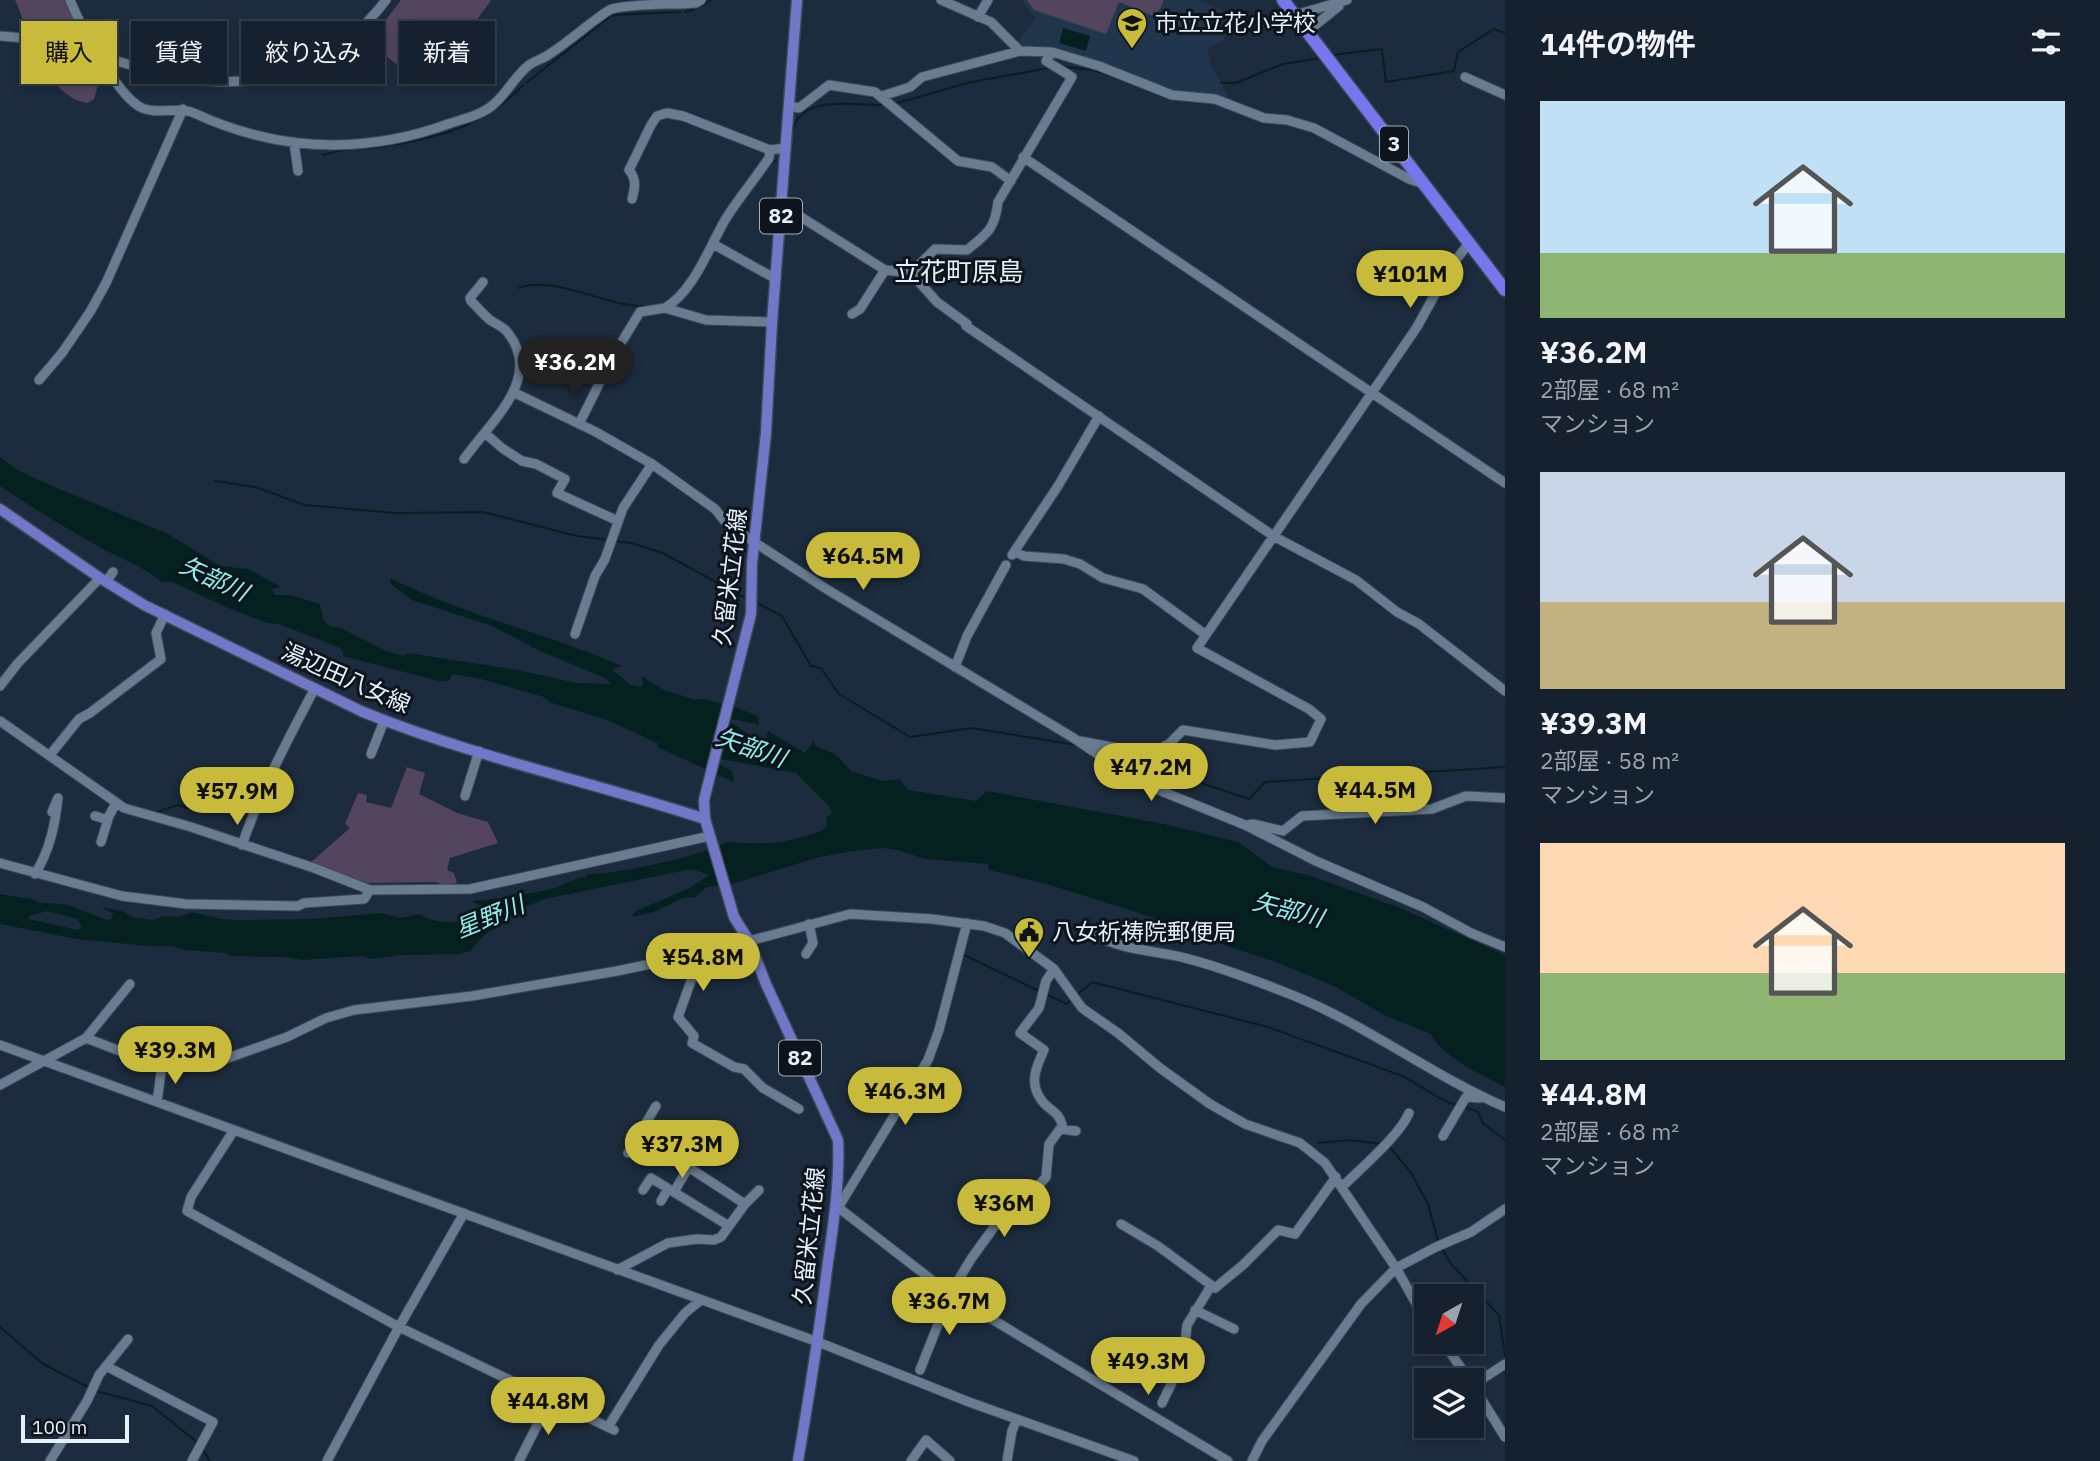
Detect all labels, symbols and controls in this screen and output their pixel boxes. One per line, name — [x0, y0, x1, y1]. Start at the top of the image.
school or university icon: 市立立花小学校 — [1115, 6, 1149, 50]
place label: 市立立花小学校 — [1155, 7, 1316, 37]
chip: 購入 — [21, 21, 117, 84]
chip: 賃貸 — [131, 21, 227, 84]
chip: 絞り込み — [241, 21, 385, 84]
chip: 新着 — [399, 21, 495, 84]
icon: filters — [2027, 23, 2065, 61]
text: 14件の物件 — [1540, 24, 1696, 63]
road number: 3 — [1380, 127, 1408, 162]
icon: home — [1740, 146, 1866, 272]
road number: 82 — [760, 198, 802, 234]
pin: ¥101M — [1361, 250, 1459, 310]
district label: 立花町原島 — [894, 254, 1024, 288]
text: ¥101M — [1372, 258, 1448, 288]
text: ¥36.2M — [1540, 332, 1647, 371]
pin: ¥36.2M — [518, 338, 632, 398]
text: ¥36.2M — [534, 346, 616, 376]
text: 2部屋 · 68 m² — [1540, 374, 1679, 404]
text: マンション — [1540, 408, 1655, 438]
street label: 久留米立花線 — [706, 507, 752, 647]
icon: home — [1740, 517, 1866, 643]
pin: ¥64.5M — [806, 532, 920, 592]
text: ¥64.5M — [822, 540, 904, 570]
water label: 矢部川 — [175, 548, 257, 609]
street label: 湯辺田八女線 — [277, 635, 416, 719]
text: ¥39.3M — [1540, 703, 1647, 742]
water label: 矢部川 — [712, 720, 793, 775]
pin: ¥47.2M — [1094, 744, 1208, 803]
text: 2部屋 · 58 m² — [1540, 745, 1679, 775]
text: ¥47.2M — [1110, 751, 1192, 781]
pin: ¥44.5M — [1318, 766, 1432, 826]
pin: ¥57.9M — [180, 768, 294, 827]
text: ¥44.5M — [1334, 774, 1416, 804]
text: ¥57.9M — [196, 775, 278, 805]
text: マンション — [1540, 779, 1655, 809]
water label: 矢部川 — [1249, 884, 1330, 935]
water label: 星野川 — [450, 887, 532, 944]
icon: home — [1740, 888, 1866, 1014]
public building icon: 八女祈祷院郵便局 — [1012, 915, 1046, 959]
place label: 八女祈祷院郵便局 — [1052, 916, 1236, 946]
pin: ¥54.8M — [646, 934, 760, 993]
text: ¥54.8M — [662, 941, 744, 971]
pin: ¥39.3M — [118, 1026, 232, 1086]
text: ¥39.3M — [134, 1034, 216, 1064]
road number: 82 — [779, 1040, 821, 1076]
pin: ¥46.3M — [848, 1068, 962, 1127]
text: ¥44.8M — [1540, 1074, 1647, 1113]
text: ¥46.3M — [864, 1075, 946, 1105]
text: 2部屋 · 68 m² — [1540, 1116, 1679, 1146]
pin: ¥37.3M — [625, 1120, 739, 1180]
text: ¥37.3M — [641, 1128, 723, 1158]
text: マンション — [1540, 1150, 1655, 1180]
street label: 久留米立花線 — [786, 1166, 830, 1306]
pin: ¥36M — [963, 1180, 1045, 1239]
text: ¥36M — [973, 1187, 1035, 1217]
pin: ¥36.7M — [892, 1278, 1006, 1337]
north arrow — [1414, 1284, 1484, 1354]
map controls — [1414, 1284, 1484, 1438]
text: ¥36.7M — [908, 1285, 990, 1315]
pin: ¥49.3M — [1091, 1338, 1205, 1397]
text: ¥49.3M — [1107, 1345, 1189, 1375]
button: layers — [1414, 1368, 1484, 1438]
pin: ¥44.8M — [491, 1378, 605, 1437]
text: ¥44.8M — [507, 1385, 589, 1415]
scale bar — [21, 1412, 130, 1444]
text: 100 m — [32, 1415, 87, 1439]

